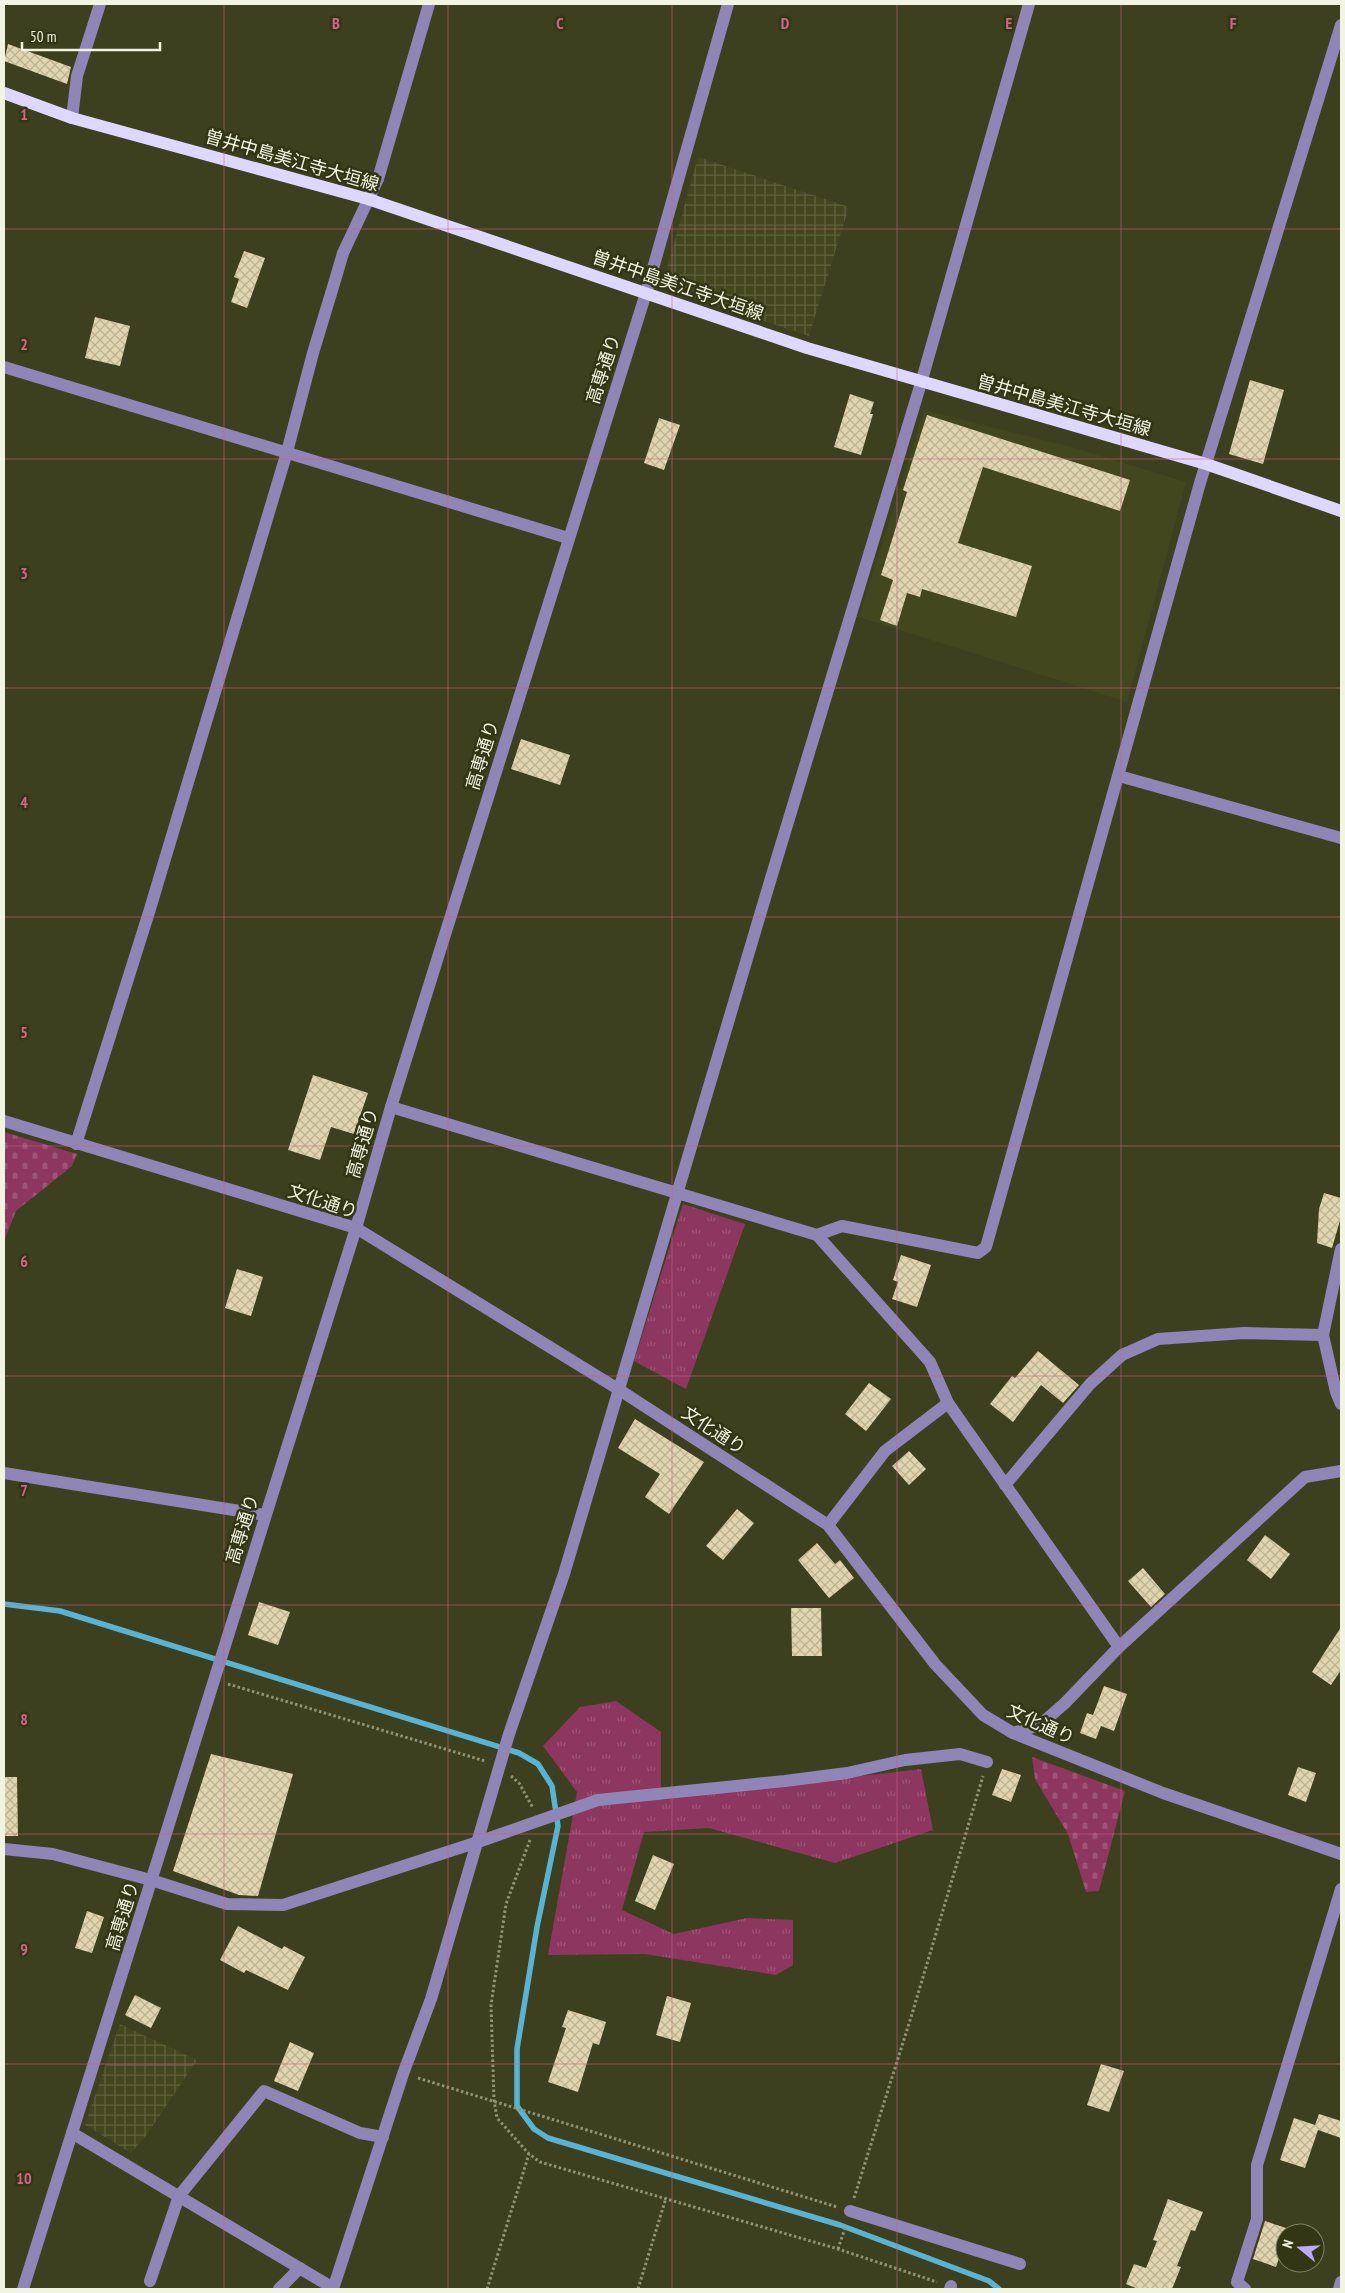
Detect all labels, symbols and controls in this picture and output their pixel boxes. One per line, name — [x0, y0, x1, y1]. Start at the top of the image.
text: B — [332, 13, 340, 33]
text: C — [556, 13, 564, 33]
text: D — [781, 13, 790, 33]
text: E — [1006, 13, 1013, 33]
text: F — [1230, 13, 1237, 33]
scale bar — [22, 20, 160, 52]
text: 50 m — [30, 27, 56, 46]
text: 1 — [20, 104, 28, 124]
street label: 曽井中島美江寺大垣線 — [202, 124, 382, 196]
street label: 曽井中島美江寺大垣線 — [589, 245, 767, 325]
street label: 高専通り — [581, 331, 625, 407]
text: 2 — [20, 334, 28, 354]
street label: 曽井中島美江寺大垣線 — [974, 369, 1154, 441]
text: 3 — [20, 563, 28, 583]
street label: 高専通り — [460, 717, 504, 793]
text: 4 — [20, 792, 28, 812]
text: 5 — [20, 1022, 28, 1042]
street label: 高専通り — [341, 1105, 383, 1181]
street label: 文化通り — [285, 1179, 361, 1223]
text: 6 — [20, 1251, 28, 1271]
street label: 文化通り — [678, 1401, 750, 1459]
text: 7 — [20, 1480, 28, 1500]
street label: 高専通り — [220, 1491, 264, 1567]
street label: 文化通り — [1003, 1699, 1079, 1749]
text: 8 — [20, 1709, 28, 1729]
street label: 高専通り — [100, 1878, 144, 1954]
text: 9 — [20, 1939, 28, 1959]
text: 10 — [16, 2168, 32, 2188]
north arrow — [1275, 2223, 1325, 2273]
text: N — [1278, 2238, 1297, 2250]

